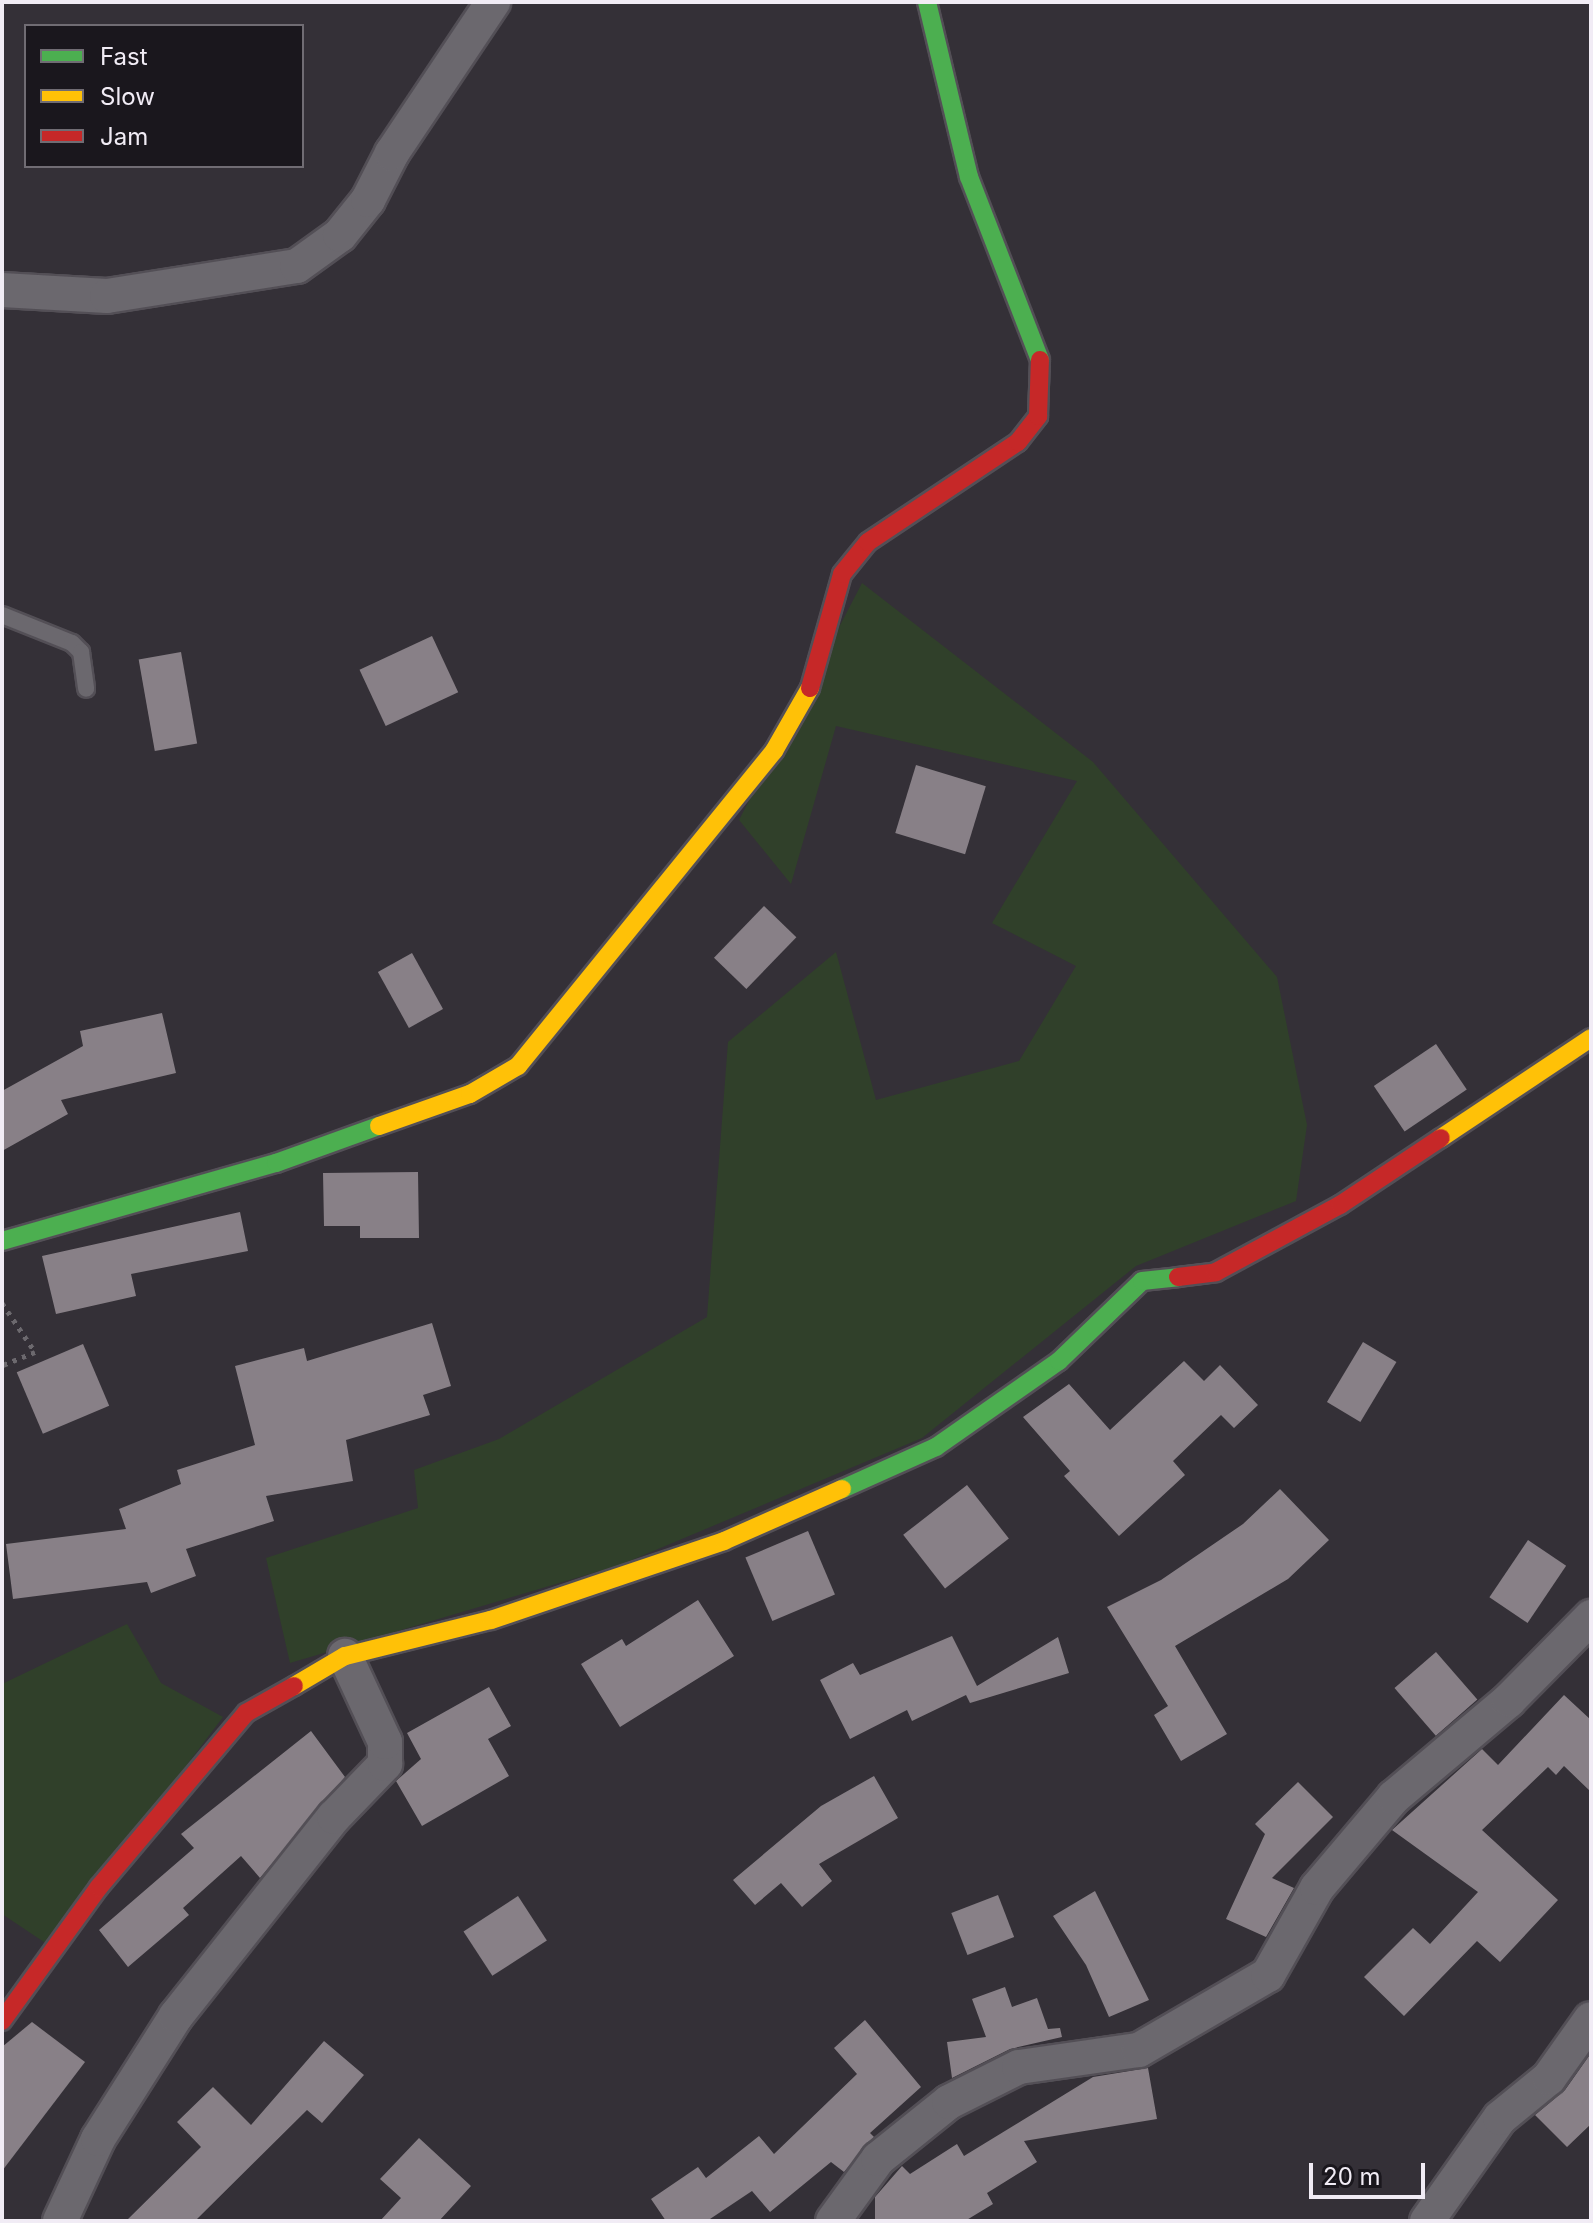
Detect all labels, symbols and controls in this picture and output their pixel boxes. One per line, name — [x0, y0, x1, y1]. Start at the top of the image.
legend — [24, 24, 304, 168]
text: Fast — [100, 42, 148, 71]
text: Slow — [100, 82, 155, 111]
text: Jam — [100, 122, 148, 151]
scale bar — [1313, 2147, 1429, 2197]
text: 20 m — [1323, 2162, 1381, 2191]

